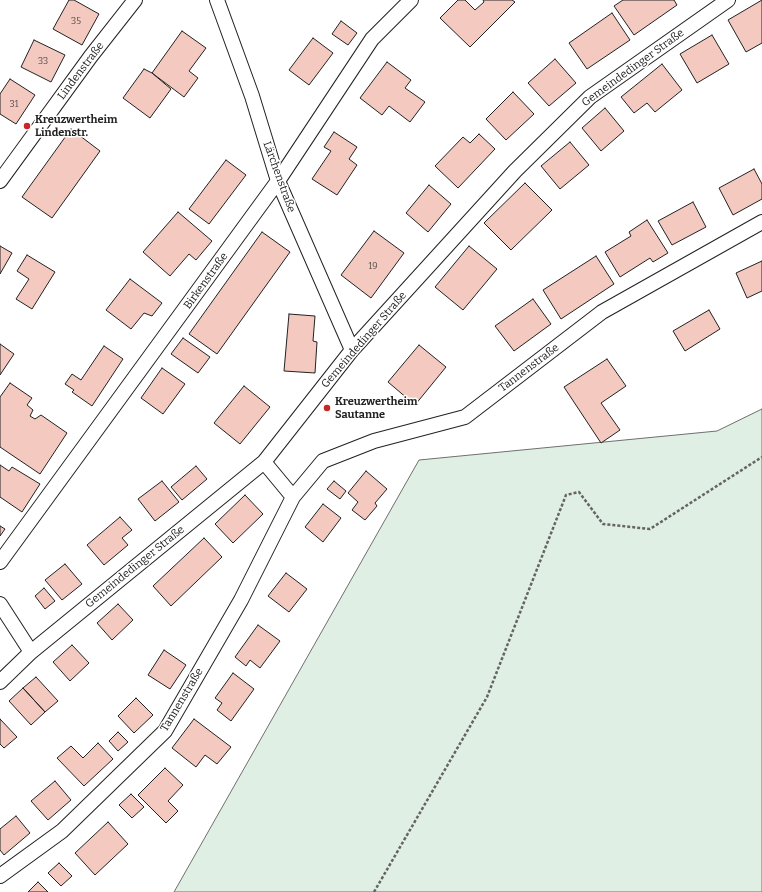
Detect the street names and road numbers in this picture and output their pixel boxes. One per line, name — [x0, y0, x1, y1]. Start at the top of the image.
street label: Gemeindedinger Straße — [579, 26, 687, 110]
street label: Lindenstraße — [55, 40, 107, 102]
street label: Lärchenstraße — [260, 140, 298, 214]
street label: Birkenstraße — [181, 250, 231, 312]
street label: Gemeindedinger Straße — [319, 289, 409, 391]
street label: Tannenstraße — [496, 341, 562, 395]
street label: Gemeindedinger Straße — [83, 523, 187, 611]
street label: Tannenstraße — [158, 666, 206, 734]

